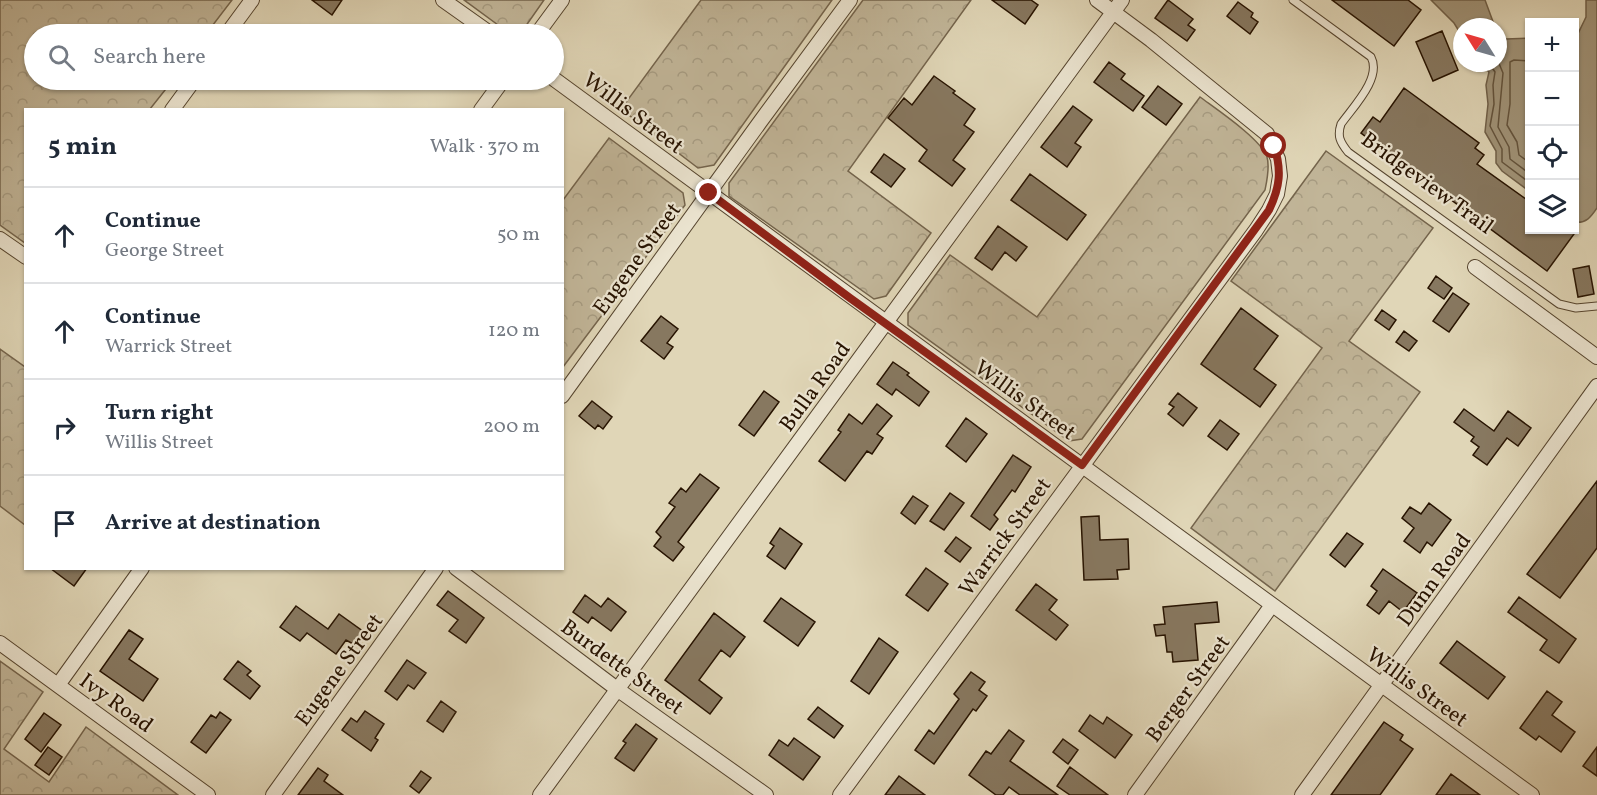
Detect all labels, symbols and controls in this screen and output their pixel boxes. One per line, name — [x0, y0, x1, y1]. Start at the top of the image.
north arrow — [1453, 18, 1507, 72]
map controls — [1525, 18, 1579, 234]
button: + — [1525, 18, 1579, 72]
search box — [24, 24, 564, 90]
icon: search — [45, 41, 78, 74]
text: Search here — [93, 42, 206, 73]
street label: Willis Street — [576, 66, 690, 162]
button: − — [1525, 72, 1579, 126]
street label: Bridgeview Trail — [1354, 125, 1499, 243]
button: locate — [1525, 126, 1579, 180]
text: 5 min — [48, 129, 117, 165]
route start — [1260, 132, 1286, 158]
text: Walk · 370 m — [430, 133, 540, 161]
route end — [695, 179, 721, 205]
button: layers — [1525, 180, 1579, 234]
street label: Eugene Street — [586, 196, 690, 322]
text: Continue — [105, 206, 201, 237]
icon: ahead — [48, 219, 81, 252]
text: 50 m — [497, 221, 540, 249]
text: George Street — [105, 237, 224, 265]
text: Continue — [105, 302, 201, 333]
icon: ahead — [48, 315, 81, 348]
text: 120 m — [488, 317, 540, 345]
text: Warrick Street — [105, 333, 232, 361]
street label: Bulla Road — [773, 336, 859, 439]
street label: Willis Street — [967, 353, 1082, 449]
text: Turn right — [105, 398, 213, 429]
icon: right — [48, 411, 81, 444]
text: 200 m — [483, 413, 540, 441]
text: Willis Street — [105, 429, 213, 457]
street label: Warrick Street — [952, 472, 1060, 603]
icon: arrive — [48, 507, 81, 540]
text: Arrive at destination — [105, 508, 321, 539]
street label: Dunn Road — [1391, 527, 1480, 634]
street label: Eugene Street — [288, 607, 392, 733]
street label: Burdette Street — [553, 613, 690, 724]
street label: Berger Street — [1139, 629, 1239, 750]
street label: Willis Street — [1359, 640, 1474, 736]
street label: Ivy Road — [72, 667, 159, 741]

